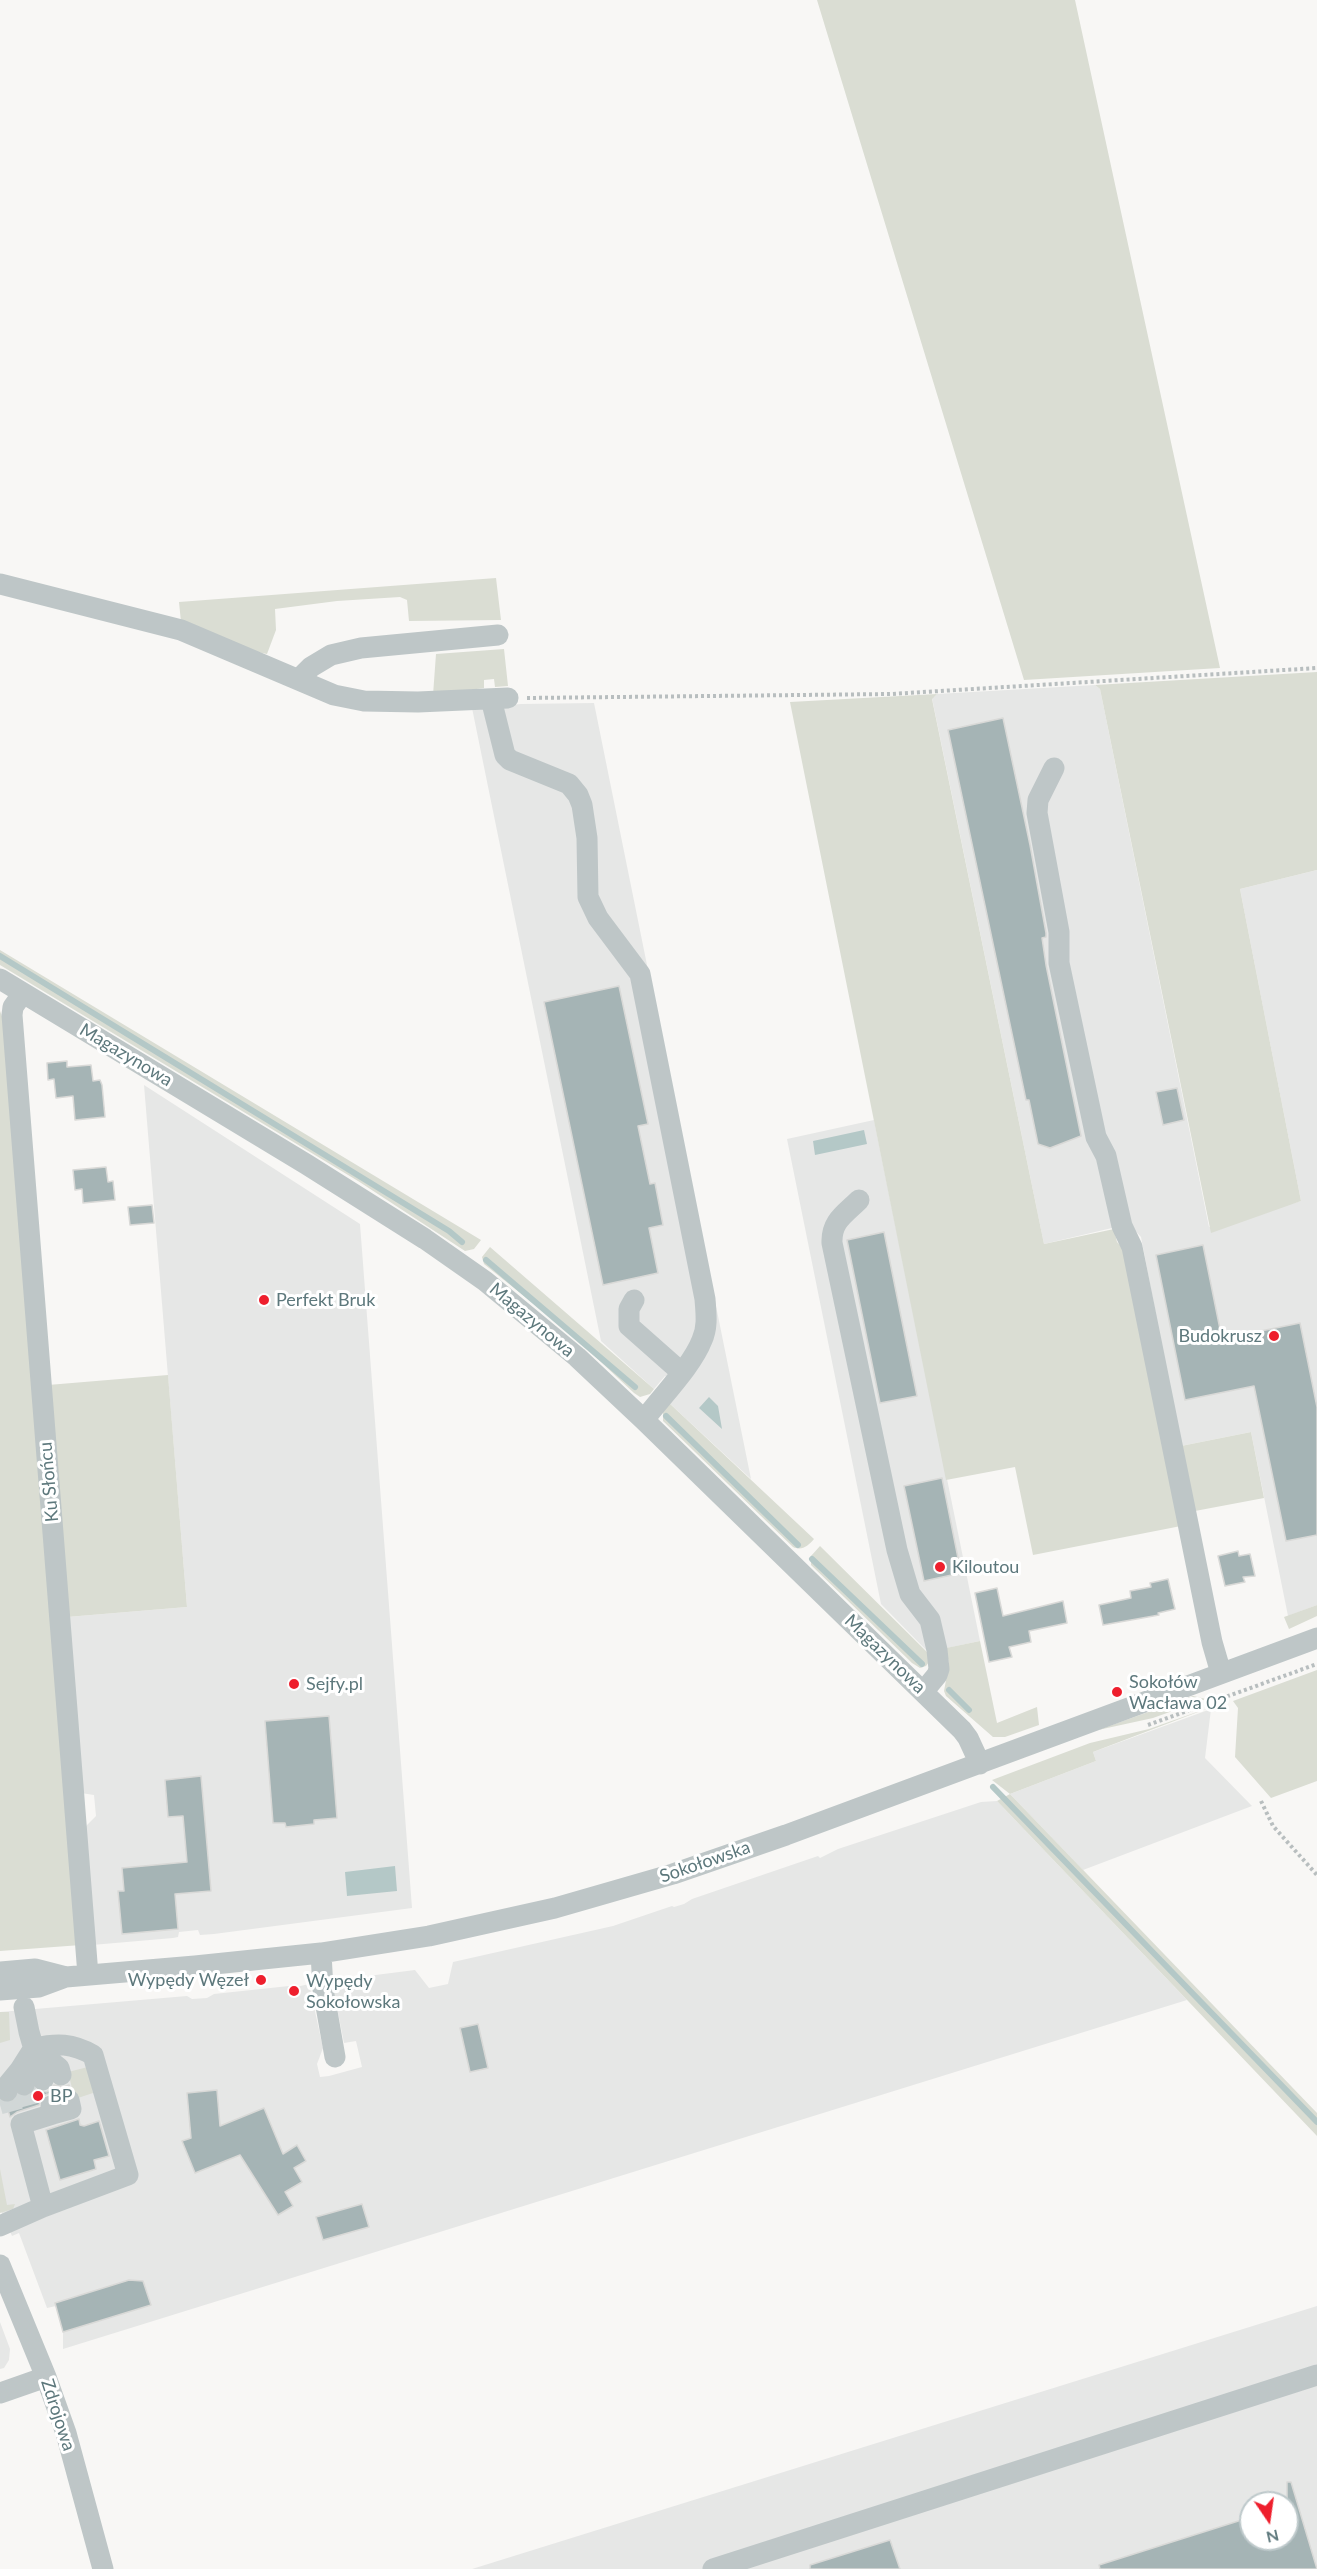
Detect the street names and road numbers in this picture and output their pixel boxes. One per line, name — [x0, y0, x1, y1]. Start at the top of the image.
street label: Magazynowa — [76, 1019, 176, 1091]
street label: Magazynowa — [485, 1278, 579, 1362]
street label: Ku Słońcu — [35, 1441, 63, 1523]
street label: Magazynowa — [840, 1610, 930, 1698]
street label: Sokołowska — [657, 1836, 753, 1888]
street label: Zdrojowa — [36, 2376, 80, 2454]

